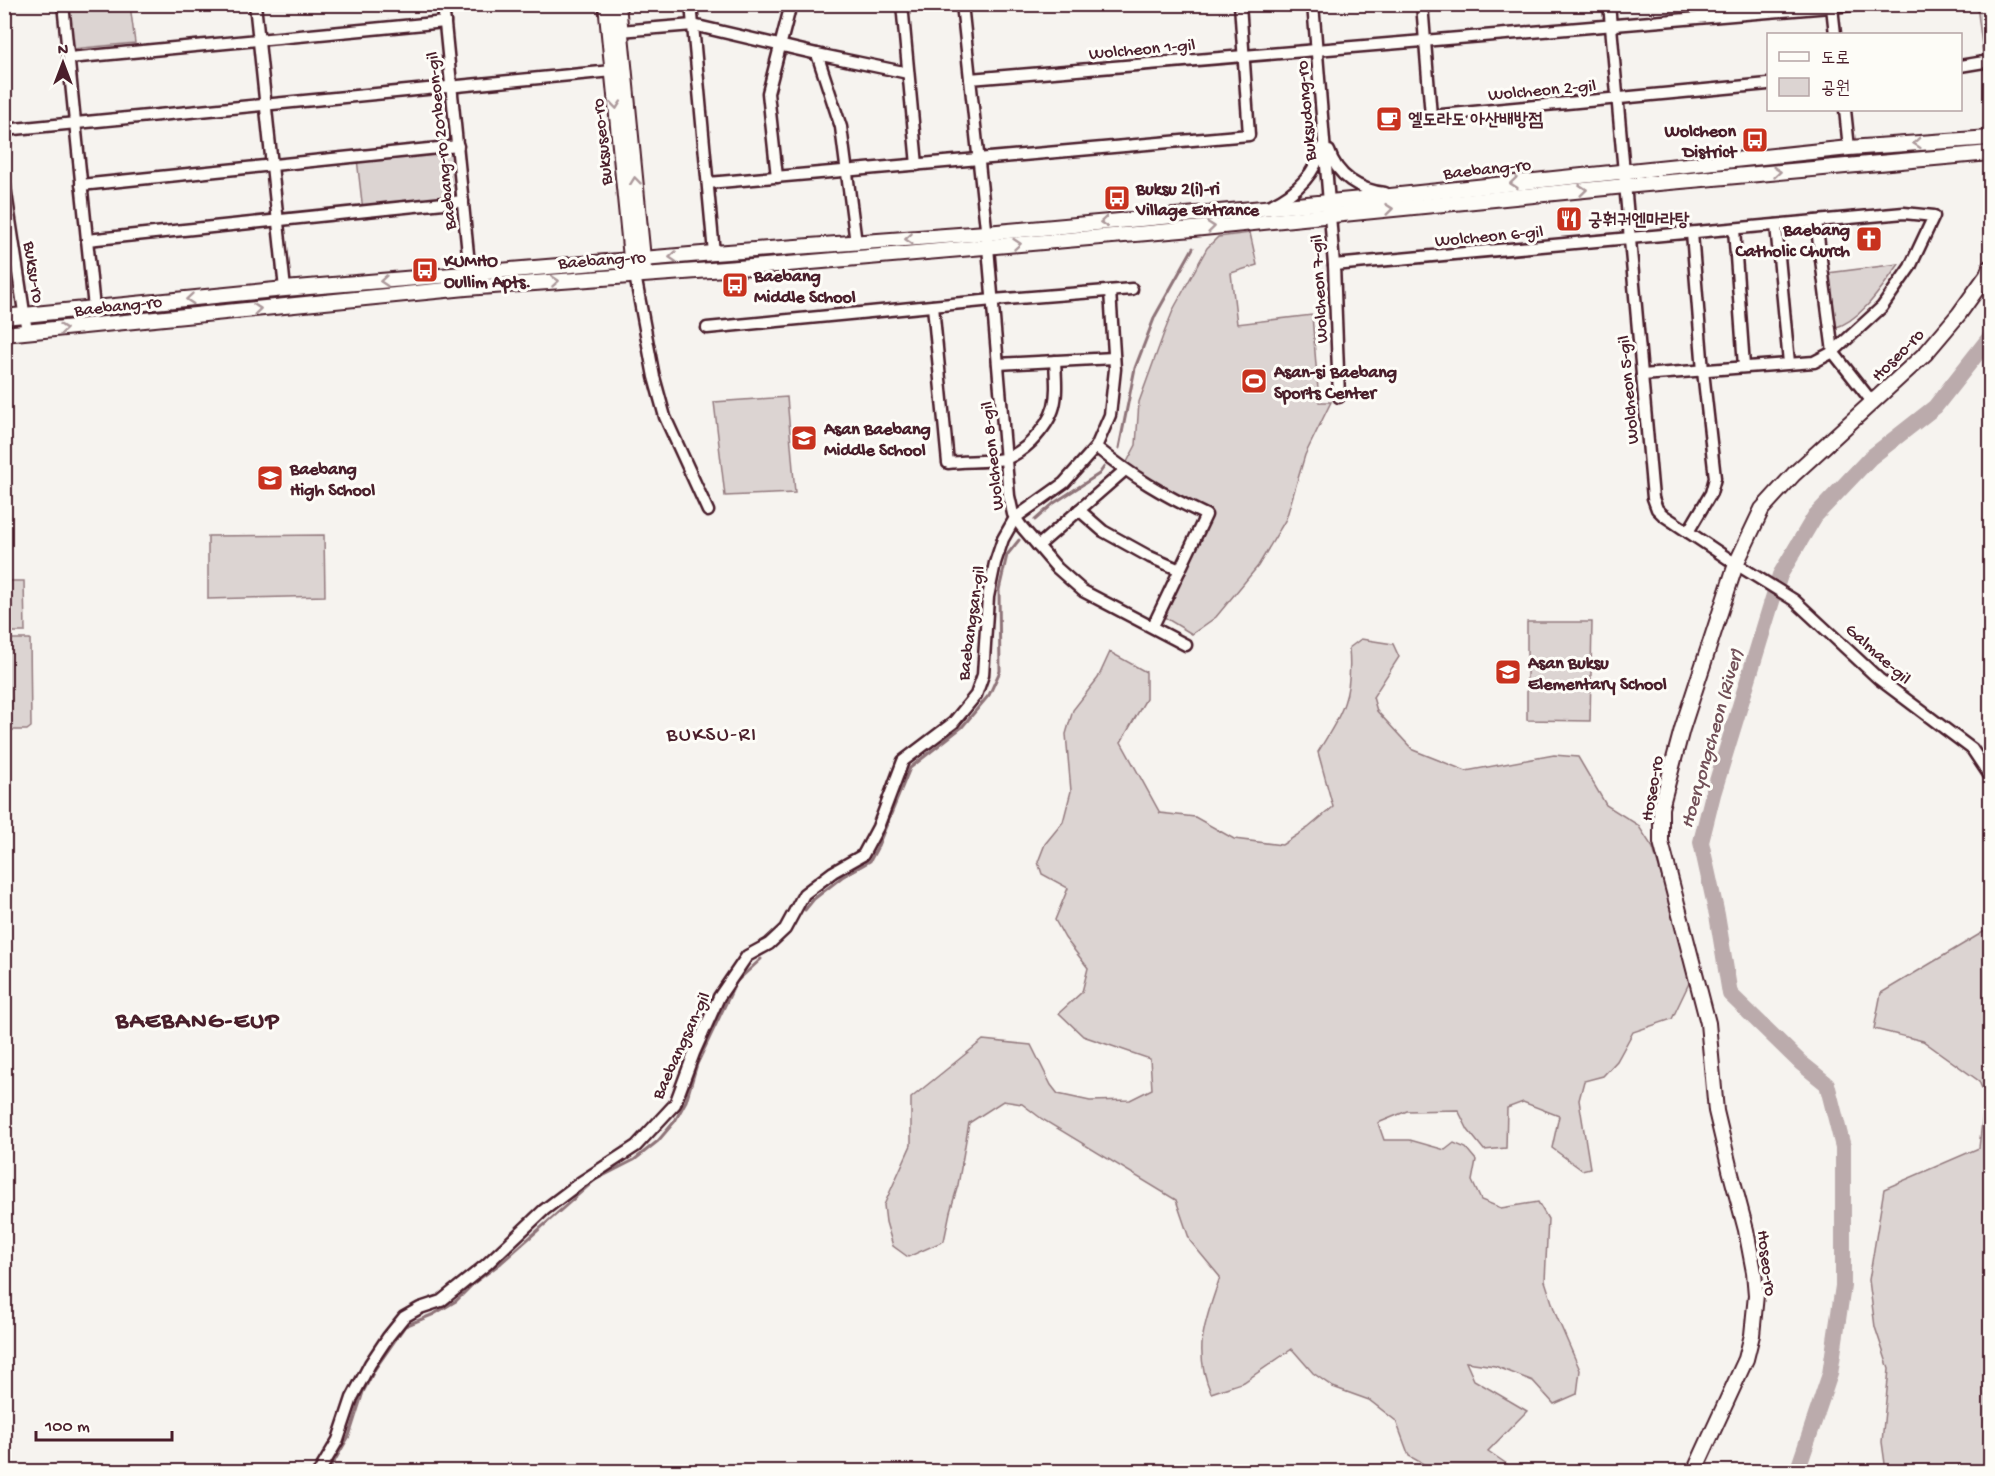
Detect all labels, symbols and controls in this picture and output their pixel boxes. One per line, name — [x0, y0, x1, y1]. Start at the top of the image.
north arrow — [33, 33, 93, 93]
legend — [1767, 33, 1962, 111]
street label: Wolcheon 1-gil — [1088, 35, 1196, 66]
text: N — [58, 42, 69, 61]
text: 도로 — [1821, 49, 1850, 70]
street label: Baebang-ro 201beon-gil — [423, 51, 462, 232]
street label: Buksudong-ro — [1293, 60, 1322, 163]
street label: Wolcheon 2-gil — [1487, 76, 1597, 107]
text: 공원 — [1821, 79, 1850, 100]
street label: Buksuseo-ro — [588, 97, 619, 187]
one-way arrow — [609, 100, 622, 109]
cafe icon: 엘도라도 아산배방점 — [1374, 104, 1404, 134]
place label: 엘도라도 아산배방점 — [1408, 111, 1543, 132]
place label: Wolcheon District — [1663, 122, 1738, 164]
bus stop icon: Wolcheon District — [1740, 125, 1770, 155]
one-way arrow — [1913, 136, 1922, 149]
street label: Baebang-ro — [1441, 155, 1532, 186]
one-way arrow — [1772, 166, 1781, 179]
one-way arrow — [629, 176, 642, 185]
one-way arrow — [1510, 176, 1519, 189]
place label: Buksu 2(i)-ri Village Entrance — [1135, 180, 1260, 222]
bus stop icon: Buksu 2(i)-ri Village Entrance — [1102, 183, 1132, 213]
one-way arrow — [1578, 184, 1587, 197]
one-way arrow — [1384, 203, 1393, 216]
restaurant icon: 궁훠궈엔마라탕 — [1554, 204, 1584, 234]
place label: 궁훠궈엔마라탕 — [1588, 211, 1690, 232]
one-way arrow — [1099, 215, 1108, 228]
one-way arrow — [1206, 221, 1215, 234]
place label: Baebang Catholic Church — [1735, 221, 1850, 263]
street label: Wolcheon 6-gil — [1434, 222, 1544, 253]
church icon: Baebang Catholic Church — [1854, 224, 1884, 254]
one-way arrow — [905, 232, 914, 245]
street label: Wolcheon 7-gil — [1307, 234, 1334, 344]
one-way arrow — [1012, 238, 1021, 251]
street label: Buksu-ro — [17, 239, 48, 305]
street label: Baebang-ro — [556, 248, 647, 275]
one-way arrow — [669, 250, 678, 263]
place label: KUMHO Oullim Apts. — [443, 252, 531, 294]
bus stop icon: KUMHO Oullim Apts. — [410, 255, 440, 285]
place label: Baebang Middle School — [753, 267, 856, 309]
bus stop icon: Baebang Middle School — [720, 270, 750, 300]
one-way arrow — [380, 274, 389, 287]
one-way arrow — [551, 275, 560, 288]
street label: Baebang-ro — [72, 292, 163, 323]
one-way arrow — [186, 292, 195, 305]
one-way arrow — [252, 303, 261, 316]
one-way arrow — [58, 323, 67, 336]
street label: Hoseo-ro — [1868, 325, 1930, 387]
street label: Wolcheon 5-gil — [1614, 335, 1645, 445]
place label: Asan-si Baebang Sports Center — [1273, 363, 1397, 405]
sports icon: Asan-si Baebang Sports Center — [1239, 366, 1269, 396]
street label: Wolcheon 8-gil — [977, 400, 1010, 511]
place label: Asan Baebang Middle School — [823, 420, 931, 462]
school or university icon: Asan Baebang Middle School — [789, 423, 819, 453]
place label: Baebang High School — [289, 460, 375, 502]
school or university icon: Baebang High School — [255, 463, 285, 493]
street label: Baebangsan-gil — [954, 565, 991, 683]
street label: Galmae-gil — [1840, 620, 1915, 690]
water label: Hoeryongcheon (River) — [1677, 646, 1750, 831]
place label: Asan Buksu Elementary School — [1527, 654, 1667, 696]
school or university icon: Asan Buksu Elementary School — [1493, 657, 1523, 687]
district label: BUKSU-RI — [666, 724, 757, 749]
street label: Hoseo-ro — [1637, 754, 1670, 823]
street label: Baebangsan-gil — [648, 989, 716, 1104]
district label: BAEBANG-EUP — [115, 1008, 280, 1037]
street label: Hoseo-ro — [1751, 1229, 1780, 1297]
scale bar — [36, 1404, 172, 1442]
text: 100 m — [44, 1417, 90, 1438]

